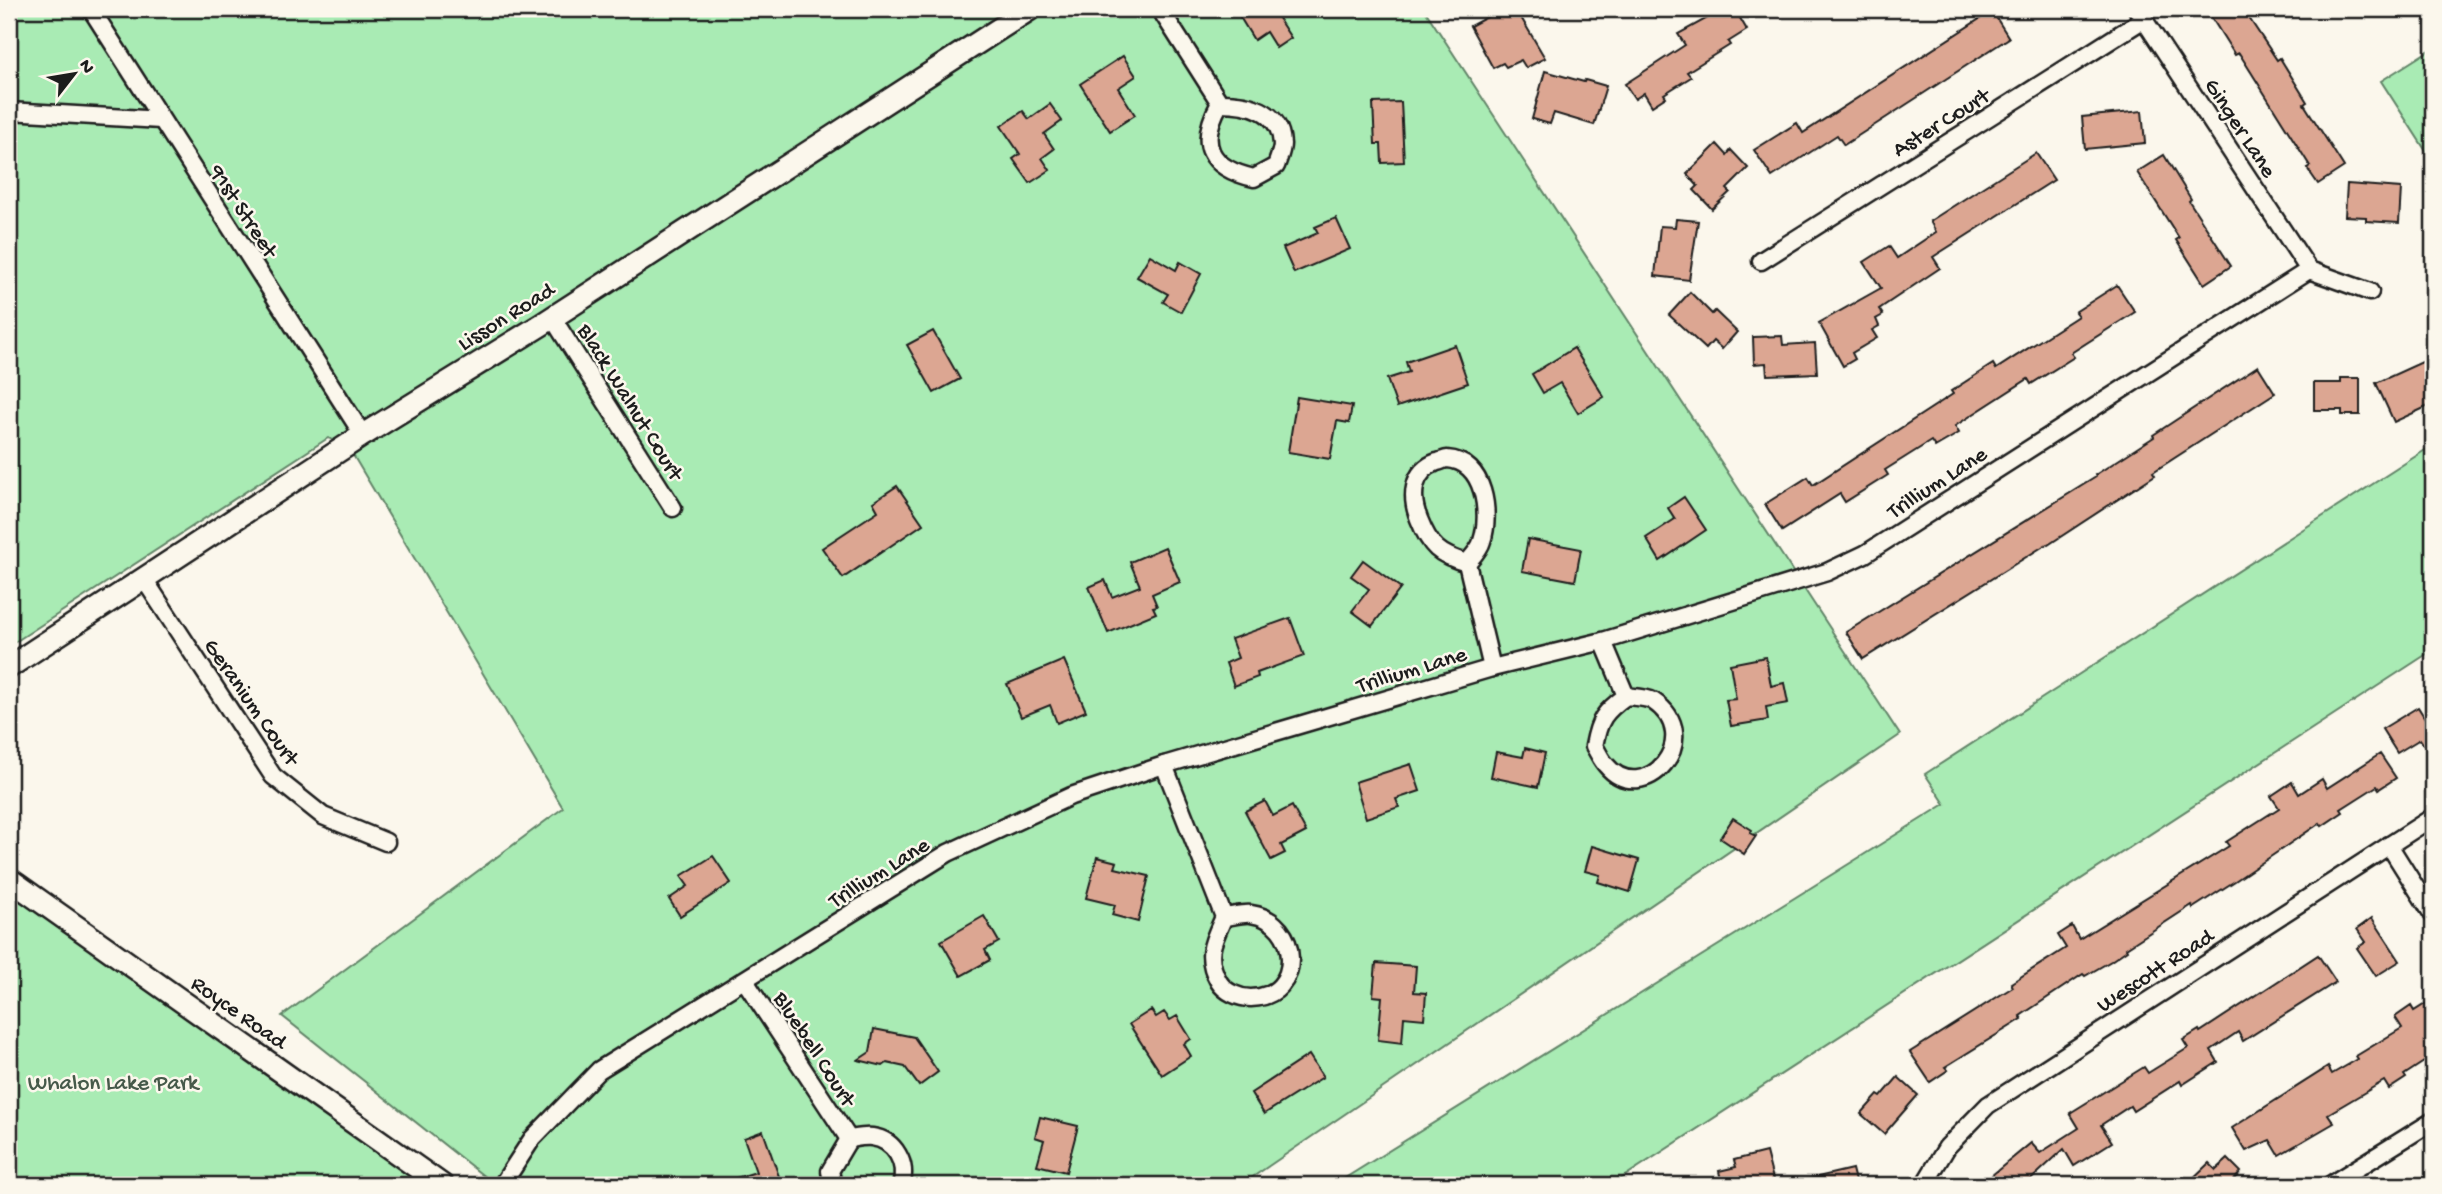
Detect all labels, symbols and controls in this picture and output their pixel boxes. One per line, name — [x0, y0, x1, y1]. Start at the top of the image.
north arrow — [38, 38, 108, 108]
text: N — [73, 56, 99, 78]
street label: Ginger Lane — [2197, 74, 2282, 185]
street label: Aster Court — [1888, 83, 1997, 164]
street label: 91st Street — [201, 159, 283, 265]
street label: Lisson Road — [454, 277, 561, 358]
street label: Black Walnut Court — [569, 319, 689, 488]
street label: Trillium Lane — [1881, 441, 1994, 527]
street label: Geranium Court — [196, 634, 305, 773]
street label: Trillium Lane — [1352, 641, 1471, 701]
street label: Trillium Lane — [823, 832, 936, 917]
street label: Wescott Road — [2092, 923, 2221, 1020]
street label: Royce Road — [185, 971, 292, 1058]
street label: Bluebell Court — [765, 986, 861, 1114]
park label: Whalon Lake Park — [28, 1071, 201, 1098]

